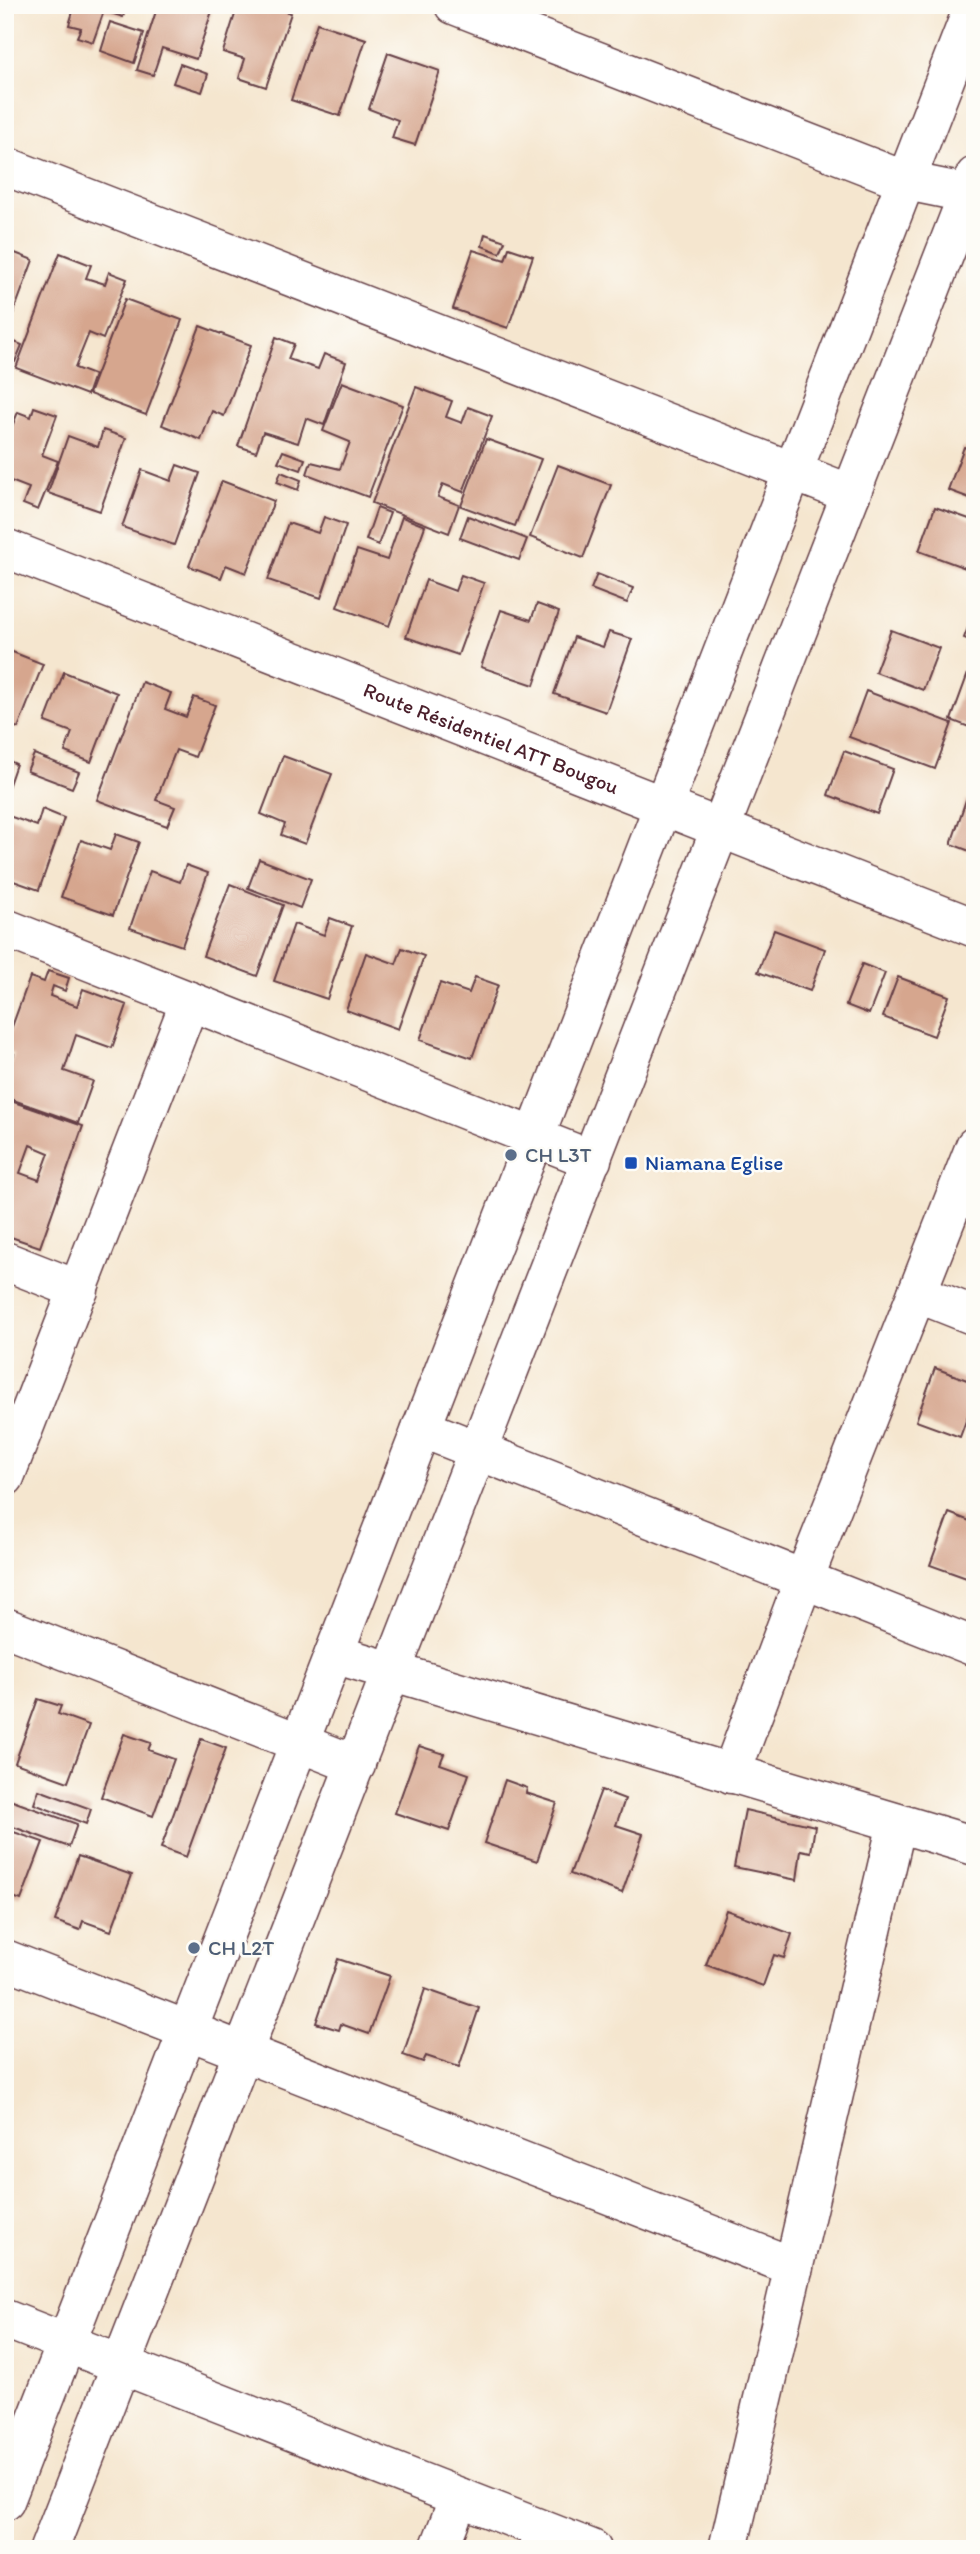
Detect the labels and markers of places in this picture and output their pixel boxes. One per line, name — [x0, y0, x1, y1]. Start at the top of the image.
place label: CH L3T — [525, 1142, 592, 1167]
marker: CH L3T — [503, 1147, 519, 1163]
place label: Niamana Eglise — [645, 1150, 783, 1175]
marker: Niamana Eglise — [623, 1155, 639, 1171]
place label: CH L2T — [208, 1935, 274, 1960]
marker: CH L2T — [186, 1940, 202, 1956]

